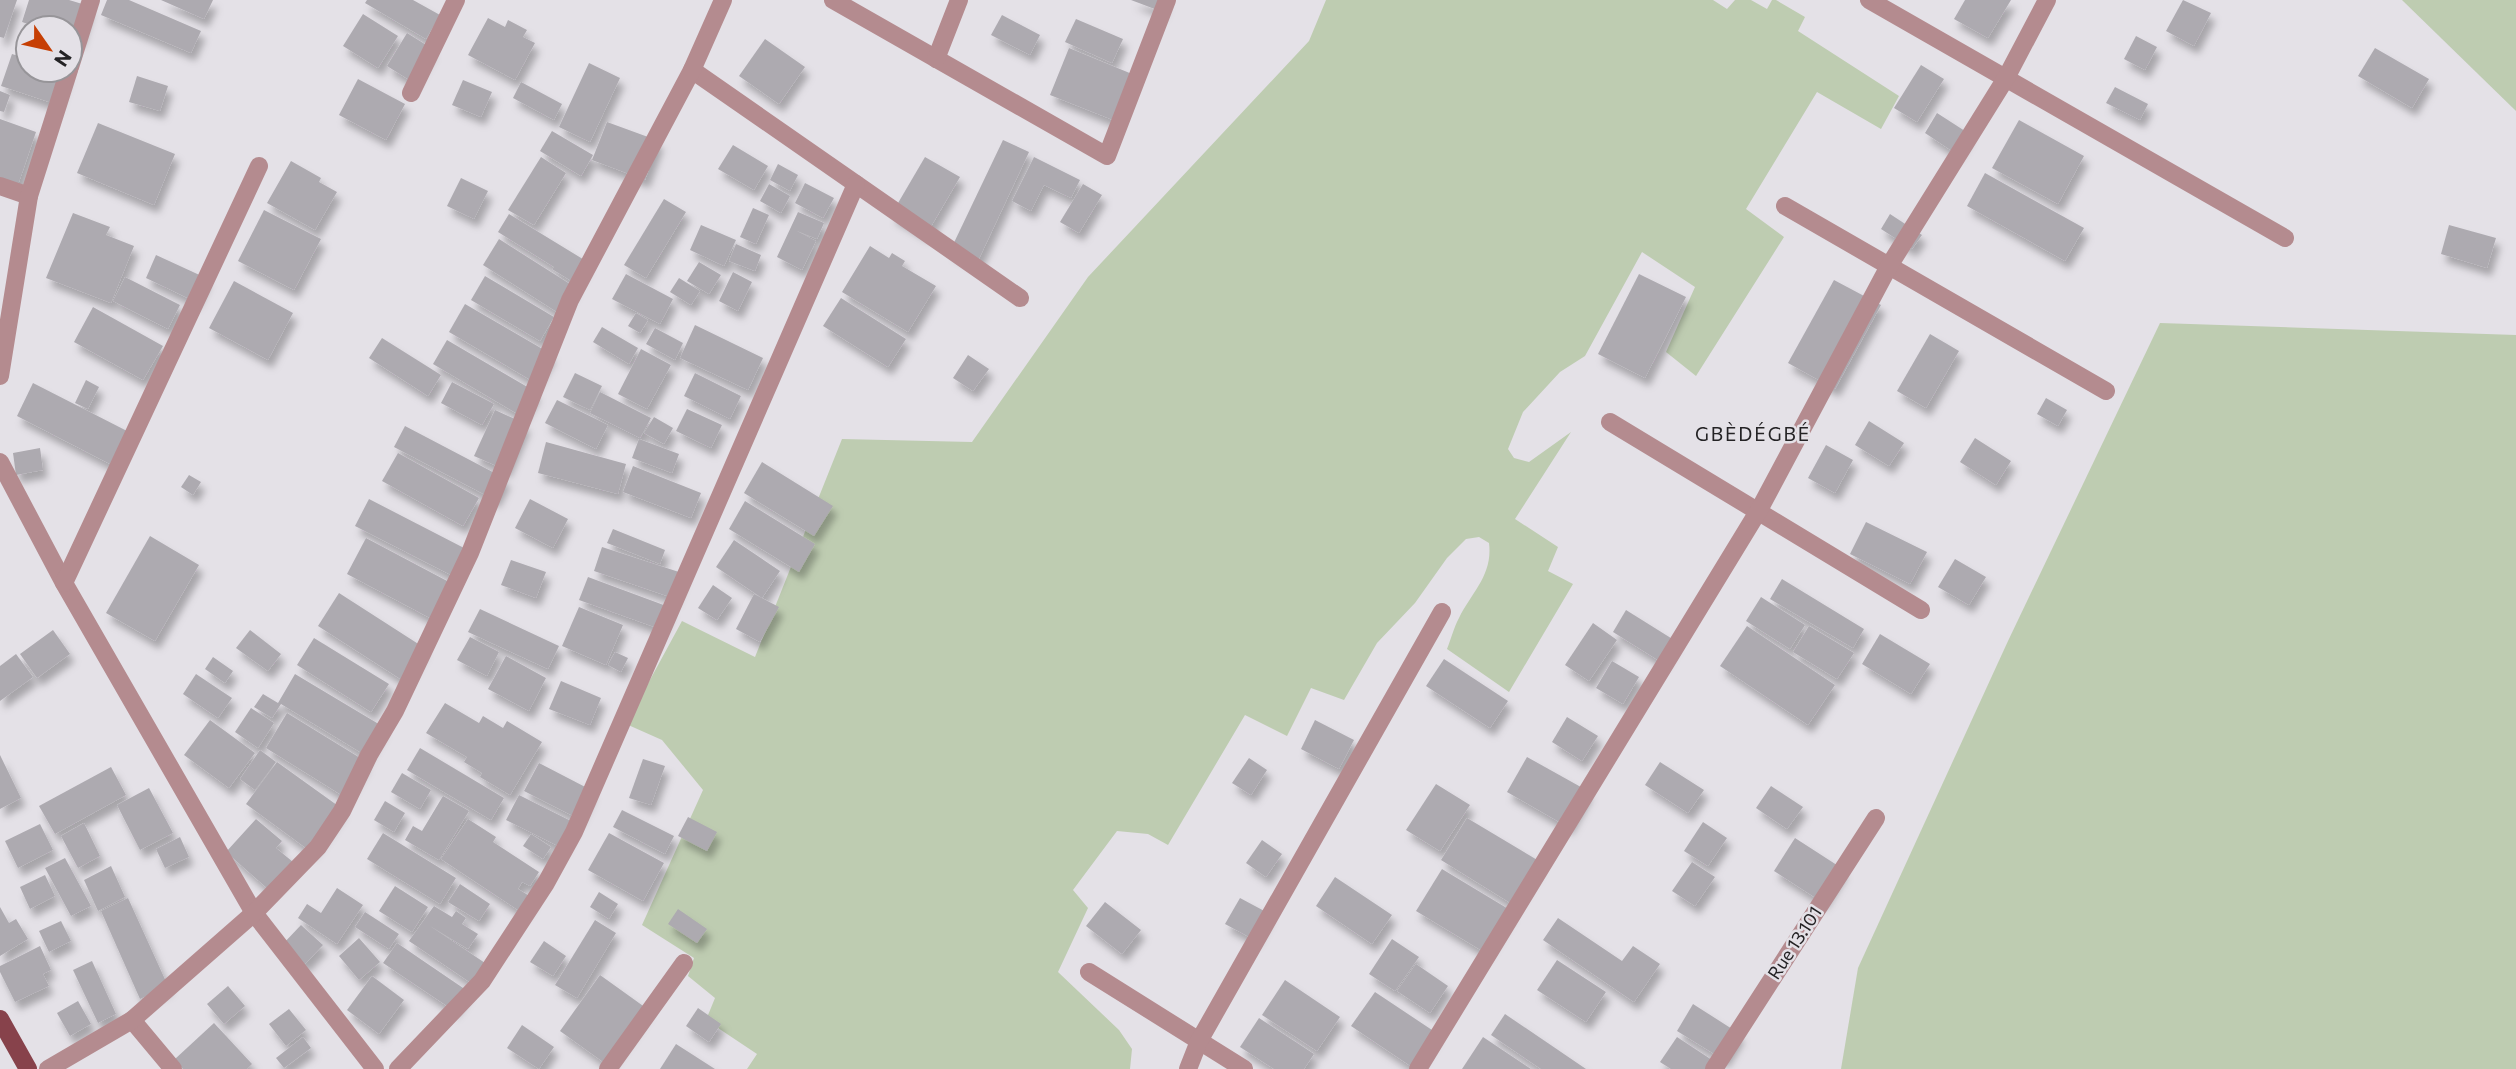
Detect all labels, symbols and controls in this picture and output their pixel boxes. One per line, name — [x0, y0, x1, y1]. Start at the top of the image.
north arrow — [14, 14, 84, 84]
text: N — [50, 46, 77, 71]
district label: GBÈDÉGBÉ — [1695, 422, 1811, 445]
street label: Rue 13.101 — [1762, 902, 1826, 983]

